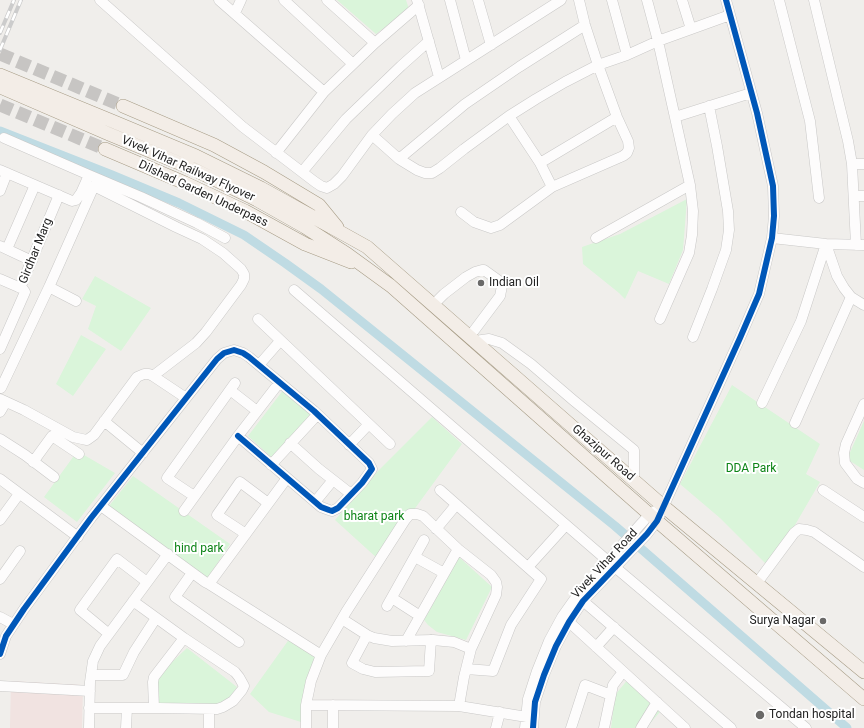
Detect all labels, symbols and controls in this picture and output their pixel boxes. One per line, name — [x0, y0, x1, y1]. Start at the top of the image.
street label: Vivek Vihar Railway Flyover — [119, 133, 257, 205]
street label: Dilshad Garden Underpass — [136, 158, 270, 230]
street label: Girdhar Marg — [16, 216, 56, 286]
place label: Indian Oil — [489, 276, 539, 290]
marker: Indian Oil — [476, 278, 486, 288]
street label: Ghazipur Road — [569, 422, 637, 484]
park label: DDA Park — [726, 462, 776, 476]
park label: bharat park — [344, 510, 404, 524]
street label: Vivek Vihar Road — [569, 526, 641, 602]
park label: hind park — [174, 542, 224, 556]
place label: Surya Nagar — [750, 614, 815, 628]
marker: Surya Nagar — [818, 616, 828, 626]
place label: Tondan hospital — [769, 708, 855, 722]
marker: Tondan hospital — [754, 709, 766, 721]

